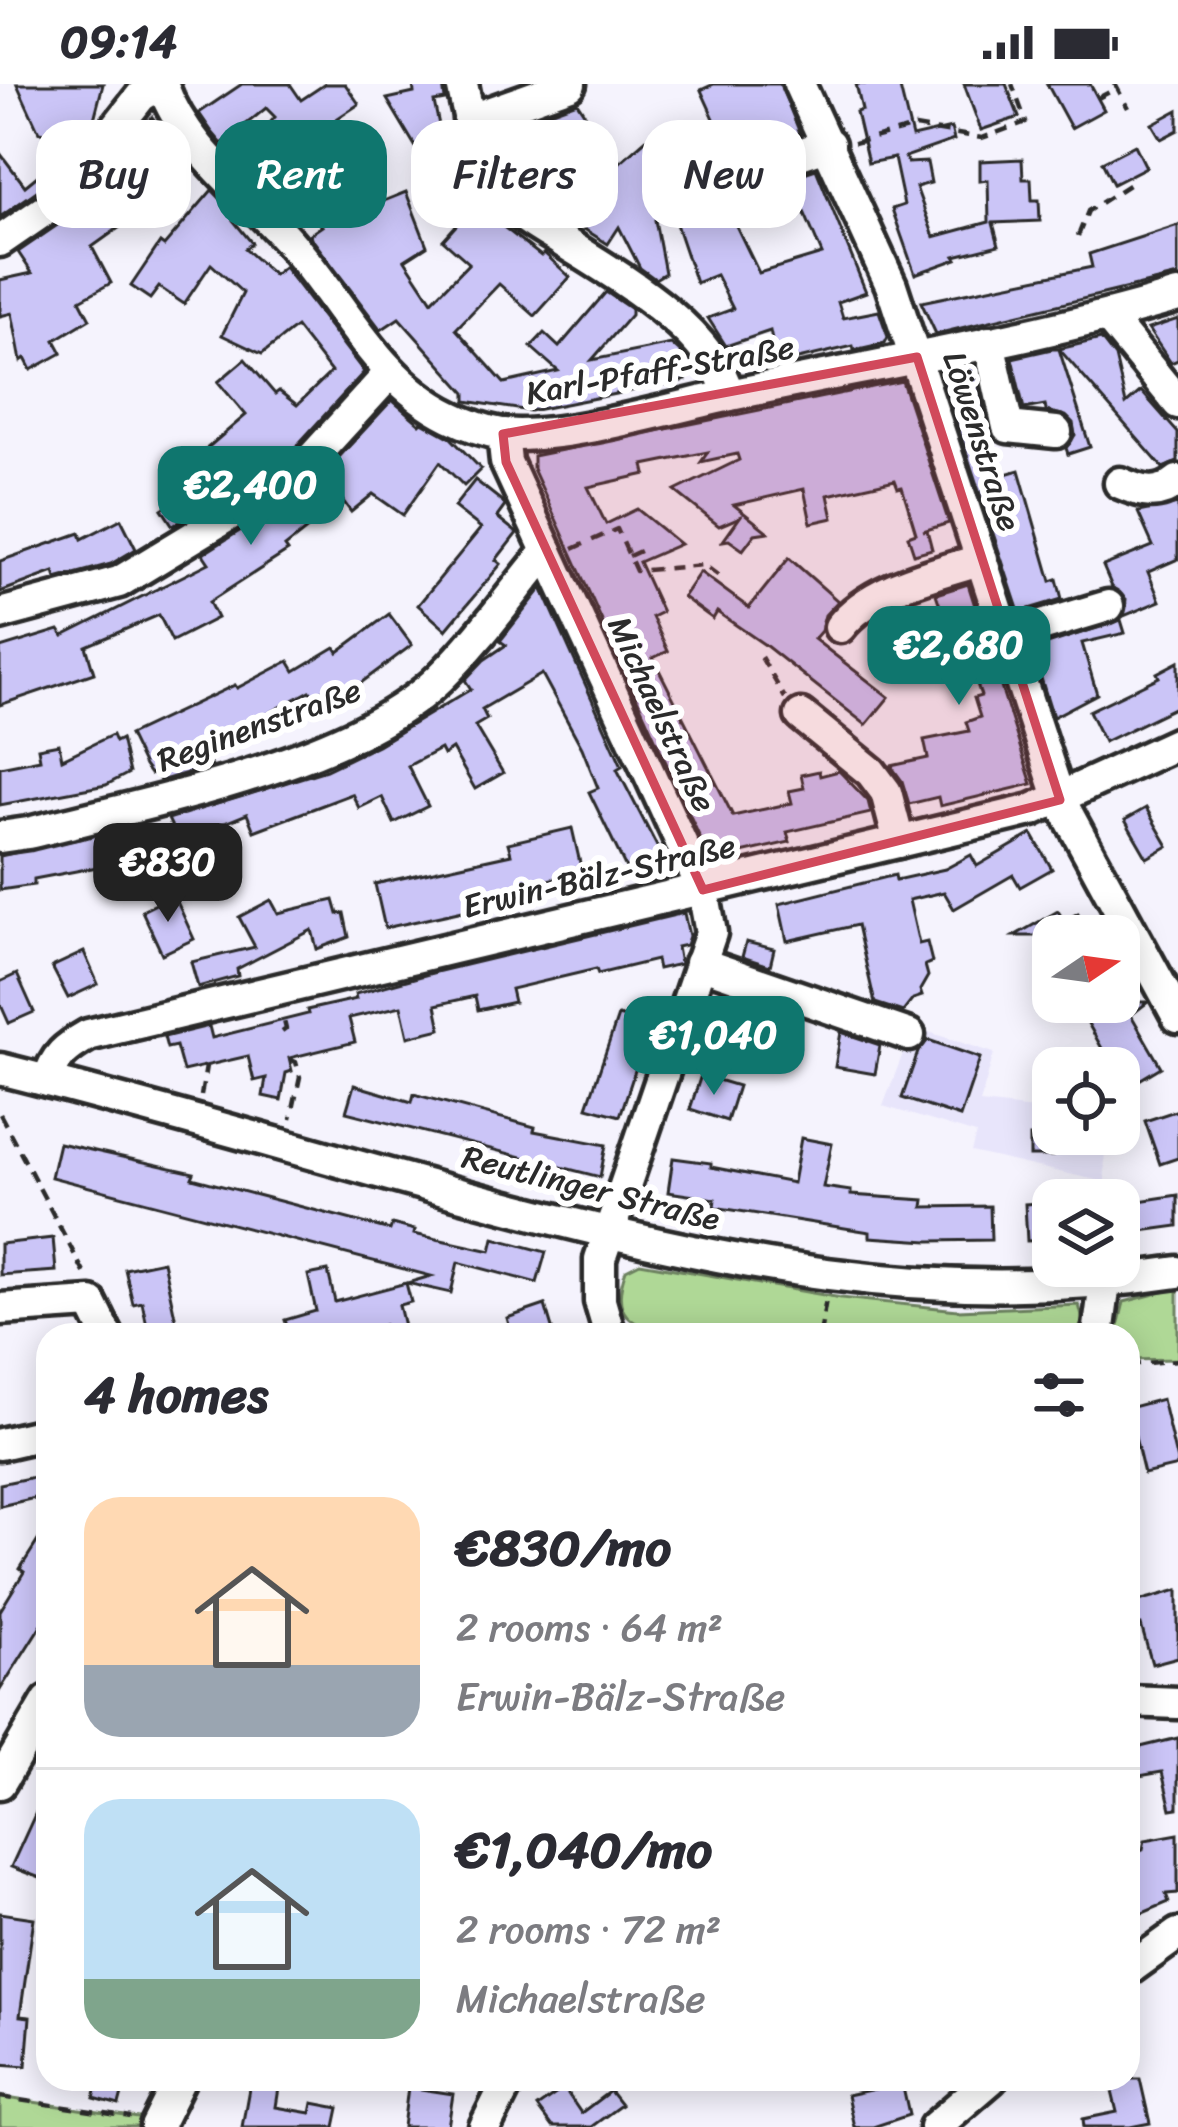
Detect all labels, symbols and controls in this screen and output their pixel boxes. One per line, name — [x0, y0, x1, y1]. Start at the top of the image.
text: 09:14 — [60, 2, 177, 82]
chip: Buy — [36, 120, 191, 228]
chip: Rent — [215, 120, 387, 228]
chip: Filters — [411, 120, 618, 228]
chip: New — [642, 120, 806, 228]
street label: Karl-Pfaff-Straße — [521, 318, 799, 422]
street label: Löwenstraße — [926, 343, 1038, 539]
pin: €2,400 — [153, 446, 349, 548]
text: €2,400 — [185, 450, 317, 519]
street label: Michaelstraße — [591, 606, 733, 822]
pin: €2,680 — [861, 606, 1057, 708]
text: €2,680 — [894, 610, 1024, 679]
street label: Reginenstraße — [149, 661, 369, 789]
street label: Erwin-Bälz-Straße — [457, 816, 741, 936]
pin: €830 — [97, 823, 239, 925]
text: €830 — [120, 827, 216, 896]
north arrow — [1032, 915, 1140, 1023]
map controls — [1032, 915, 1140, 1287]
pin: €1,040 — [616, 996, 812, 1098]
text: €1,040 — [651, 1000, 777, 1069]
button: locate — [1032, 1047, 1140, 1155]
street label: Reutlinger Straße — [456, 1128, 726, 1248]
button: layers — [1032, 1179, 1140, 1287]
text: 4 homes — [84, 1350, 268, 1440]
icon: filters — [1026, 1362, 1092, 1428]
text: €830/mo — [456, 1503, 671, 1593]
icon: home — [180, 1545, 324, 1689]
text: 2 rooms · 64 m² — [456, 1593, 723, 1662]
text: Erwin-Bälz-Straße — [456, 1662, 785, 1731]
text: €1,040/mo — [456, 1805, 712, 1895]
icon: home — [180, 1847, 324, 1991]
text: 2 rooms · 72 m² — [456, 1895, 721, 1964]
text: Michaelstraße — [456, 1964, 705, 2033]

